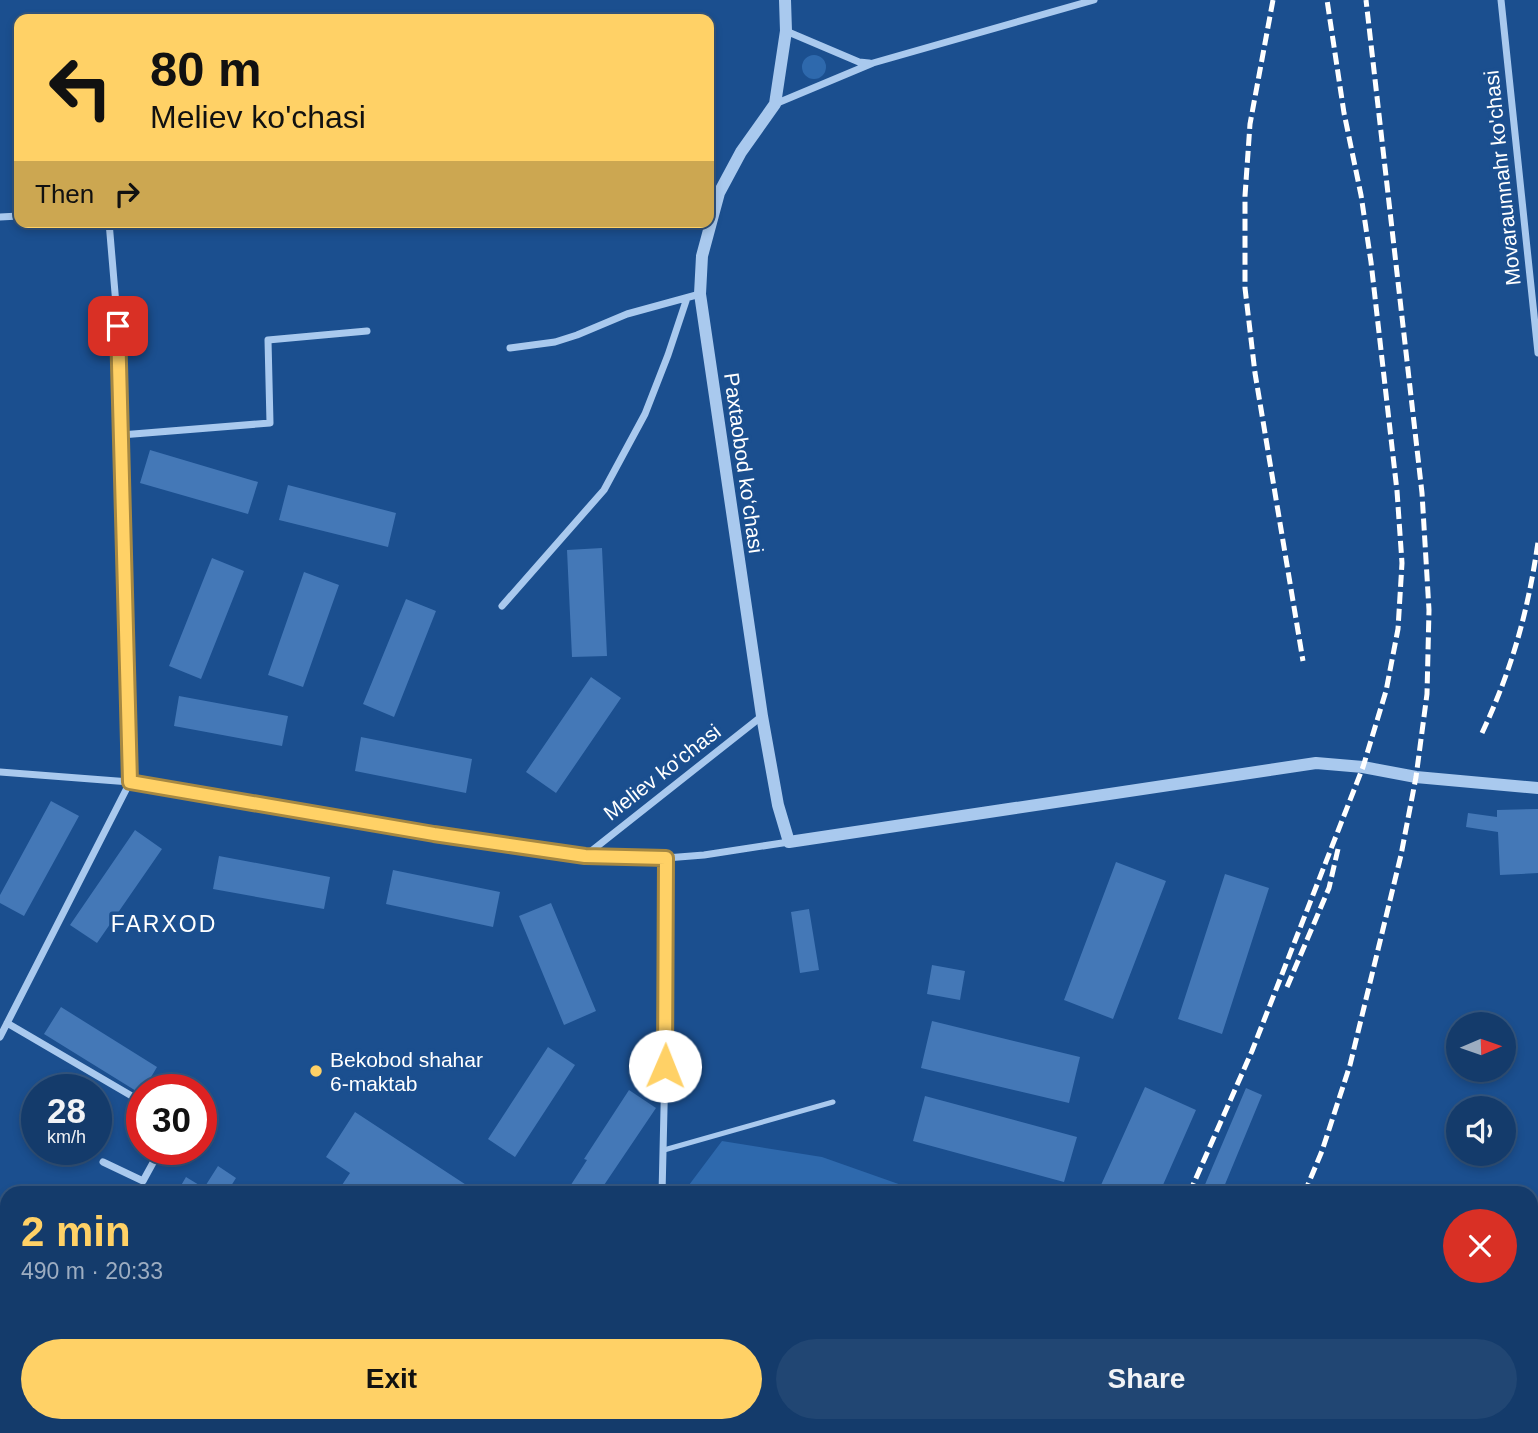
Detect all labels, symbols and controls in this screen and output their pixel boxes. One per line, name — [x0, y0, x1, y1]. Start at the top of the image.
icon: left — [35, 42, 126, 133]
text: 80 m — [150, 42, 262, 96]
street label: Movaraunnahr ko'chasi — [1479, 69, 1525, 287]
text: Meliev ko'chasi — [150, 99, 366, 135]
icon: right — [108, 175, 146, 213]
text: Then — [35, 179, 94, 209]
pin — [88, 296, 148, 356]
icon: arrive — [99, 307, 137, 345]
street label: Paxtaobod ko‘chasi — [720, 371, 768, 555]
street label: Meliev ko'chasi — [599, 719, 725, 825]
district label: FARXOD — [111, 911, 217, 937]
north arrow — [1446, 1012, 1516, 1082]
map controls — [1446, 1012, 1516, 1166]
position arrow — [628, 1029, 702, 1103]
place label: Bekobod shahar 6-maktab — [330, 1048, 483, 1095]
marker: Bekobod shahar 6-maktab — [308, 1063, 324, 1079]
speed limit sign: 30 — [126, 1074, 217, 1165]
text: 28 — [47, 1091, 86, 1130]
button: sound — [1446, 1096, 1516, 1166]
text: km/h — [47, 1127, 86, 1147]
text: 2 min — [21, 1208, 131, 1255]
button: close — [1443, 1209, 1517, 1283]
text: 490 m · 20:33 — [21, 1258, 163, 1284]
button: Exit — [21, 1339, 762, 1419]
button: Share — [776, 1339, 1517, 1419]

